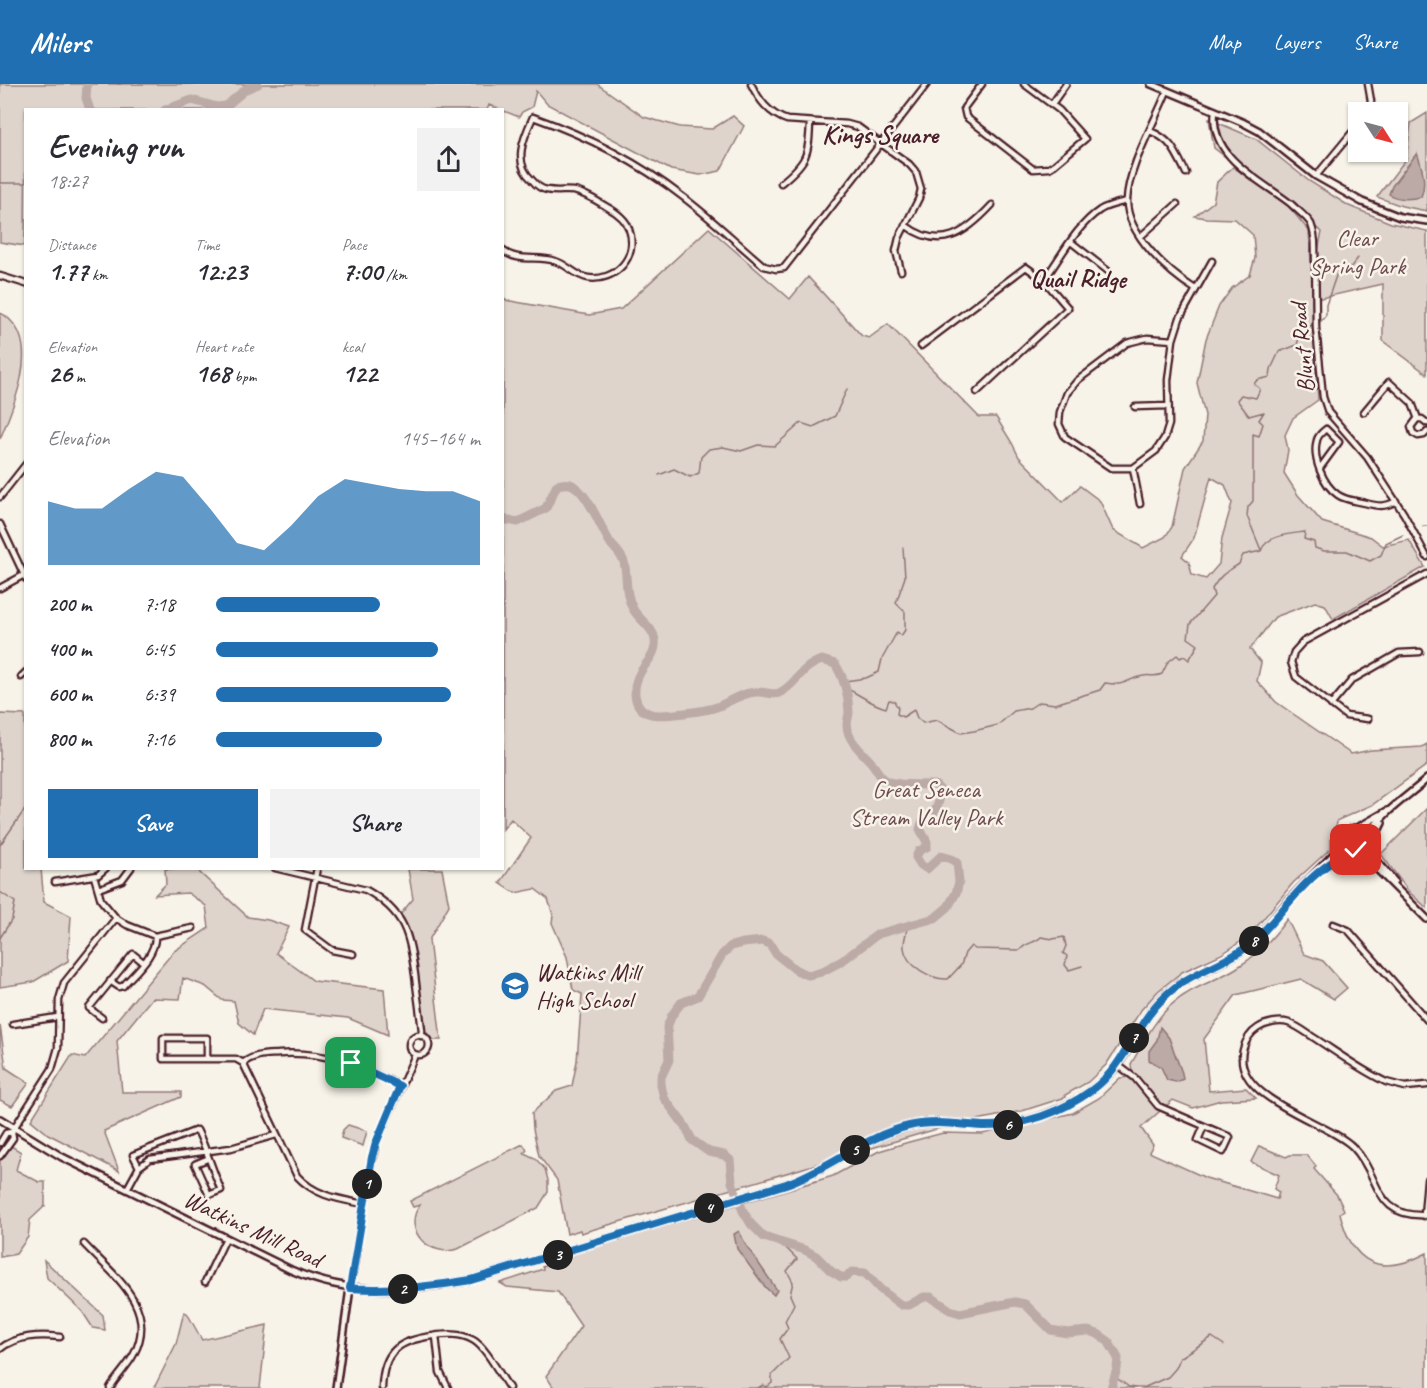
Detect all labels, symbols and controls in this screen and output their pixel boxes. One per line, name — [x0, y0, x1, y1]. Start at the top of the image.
text: Milers — [30, 25, 90, 60]
text: Map — [1208, 29, 1241, 55]
text: Layers — [1274, 29, 1320, 55]
text: Share — [1353, 29, 1397, 55]
north arrow — [1348, 102, 1408, 162]
map controls — [1348, 102, 1408, 162]
district label: Kings Square — [822, 118, 940, 151]
text: Evening run — [48, 125, 183, 167]
button: share — [417, 128, 480, 191]
text: 18:27 — [48, 169, 88, 194]
park label: Clear Spring Park — [1309, 223, 1407, 281]
text: Distance — [48, 235, 96, 255]
text: Time — [195, 235, 219, 255]
text: Pace — [342, 235, 367, 255]
text: 1.77 — [48, 255, 88, 288]
text: 12:23 — [195, 255, 247, 288]
text: 7:00 — [342, 255, 382, 288]
district label: Quail Ridge — [1030, 262, 1128, 295]
text: km — [88, 265, 108, 285]
text: /km — [382, 265, 407, 285]
street label: Blunt Road — [1283, 298, 1321, 394]
text: Elevation — [48, 337, 97, 357]
text: Heart rate — [195, 337, 253, 357]
text: kcal — [342, 337, 363, 357]
text: 26 — [48, 357, 72, 390]
text: 168 — [195, 357, 231, 390]
text: 122 — [342, 357, 377, 390]
text: m — [72, 367, 85, 387]
text: bpm — [231, 367, 257, 387]
text: Elevation — [48, 426, 110, 451]
text: 145–164 m — [401, 426, 480, 451]
text: 200 m — [48, 592, 91, 617]
text: 7:18 — [144, 592, 175, 617]
text: 400 m — [48, 637, 91, 662]
text: 6:45 — [144, 637, 175, 662]
text: 600 m — [48, 682, 92, 707]
text: 6:39 — [144, 682, 175, 707]
text: 800 m — [48, 727, 91, 752]
text: 7:16 — [144, 727, 175, 752]
park label: Great Seneca Stream Valley Park — [849, 774, 1005, 832]
button: Save — [48, 789, 258, 858]
button: Share — [270, 789, 480, 858]
pin — [1330, 824, 1381, 875]
icon: check — [1339, 833, 1372, 866]
pin: 8 — [1239, 926, 1269, 956]
text: 8 — [1250, 931, 1258, 951]
place label: Watkins Mill High School — [536, 957, 644, 1015]
school or university icon: Watkins Mill High School — [499, 970, 531, 1002]
pin: 7 — [1119, 1023, 1149, 1053]
text: 7 — [1130, 1028, 1138, 1048]
pin — [325, 1037, 376, 1088]
icon: arrive — [334, 1046, 367, 1079]
pin: 6 — [993, 1110, 1023, 1140]
text: 6 — [1004, 1115, 1012, 1135]
pin: 5 — [840, 1135, 870, 1165]
text: 5 — [852, 1140, 858, 1160]
pin: 1 — [352, 1169, 382, 1199]
text: 1 — [363, 1174, 371, 1194]
street label: Watkins Mill Road — [179, 1184, 330, 1276]
pin: 4 — [694, 1193, 724, 1223]
text: 4 — [705, 1198, 713, 1218]
pin: 3 — [543, 1240, 573, 1270]
text: 3 — [554, 1245, 562, 1265]
pin: 2 — [388, 1274, 418, 1304]
text: 2 — [399, 1279, 407, 1299]

